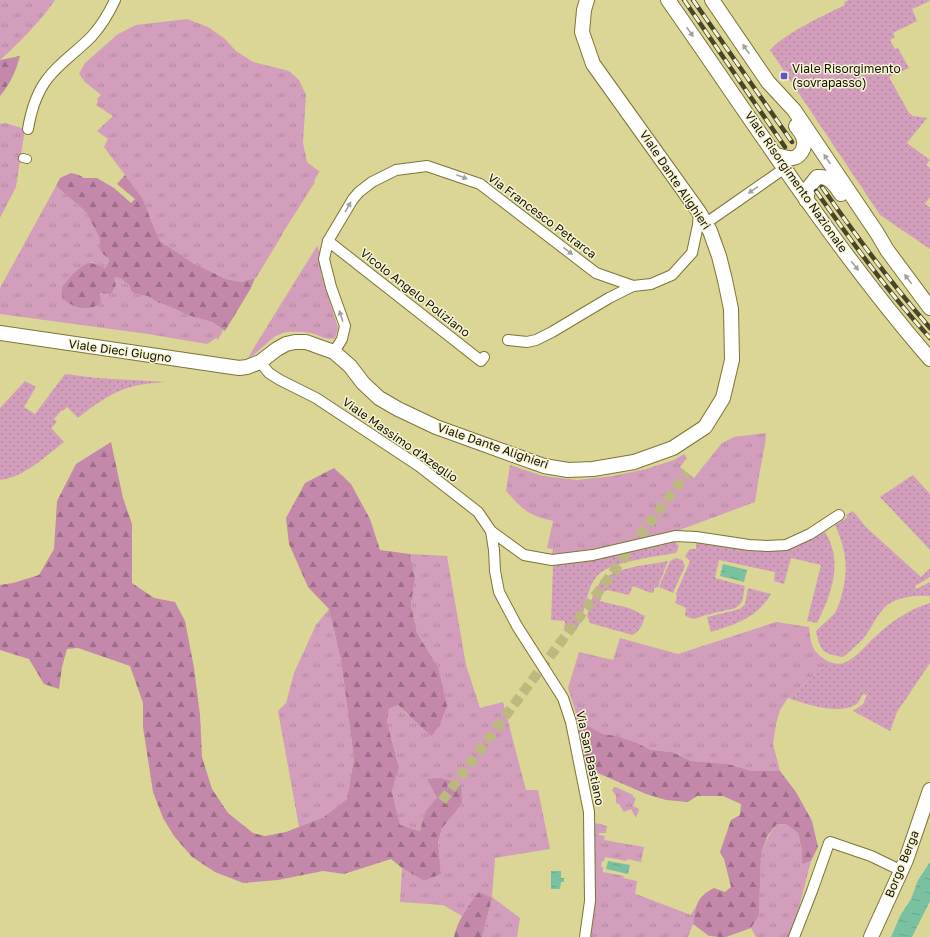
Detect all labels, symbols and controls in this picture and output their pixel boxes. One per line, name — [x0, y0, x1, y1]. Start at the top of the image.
one-way arrow — [686, 27, 694, 37]
one-way arrow — [742, 44, 750, 55]
place label: Viale Risorgimento (sovrapasso) — [792, 61, 901, 90]
marker: Viale Risorgimento (sovrapasso) — [779, 71, 789, 81]
street label: Viale Risorgimento Nazionale — [742, 108, 851, 255]
street label: Viale Dante Alighieri — [637, 127, 714, 232]
one-way arrow — [823, 154, 831, 164]
street label: Via Francesco Petrarca — [485, 170, 600, 261]
one-way arrow — [456, 175, 468, 181]
one-way arrow — [747, 186, 758, 194]
one-way arrow — [344, 202, 352, 212]
street label: Vicolo Angelo Poliziano — [357, 245, 473, 340]
one-way arrow — [563, 247, 574, 255]
one-way arrow — [851, 261, 860, 272]
one-way arrow — [904, 274, 912, 285]
one-way arrow — [338, 310, 344, 322]
street label: Viale Dieci Giugno — [68, 336, 173, 365]
street label: Viale Massimo d'Azeglio — [340, 394, 461, 485]
street label: Viale Dante Alighieri — [436, 419, 551, 472]
street label: Via San Bastiano — [573, 709, 608, 807]
street label: Borgo Berga — [881, 828, 922, 900]

